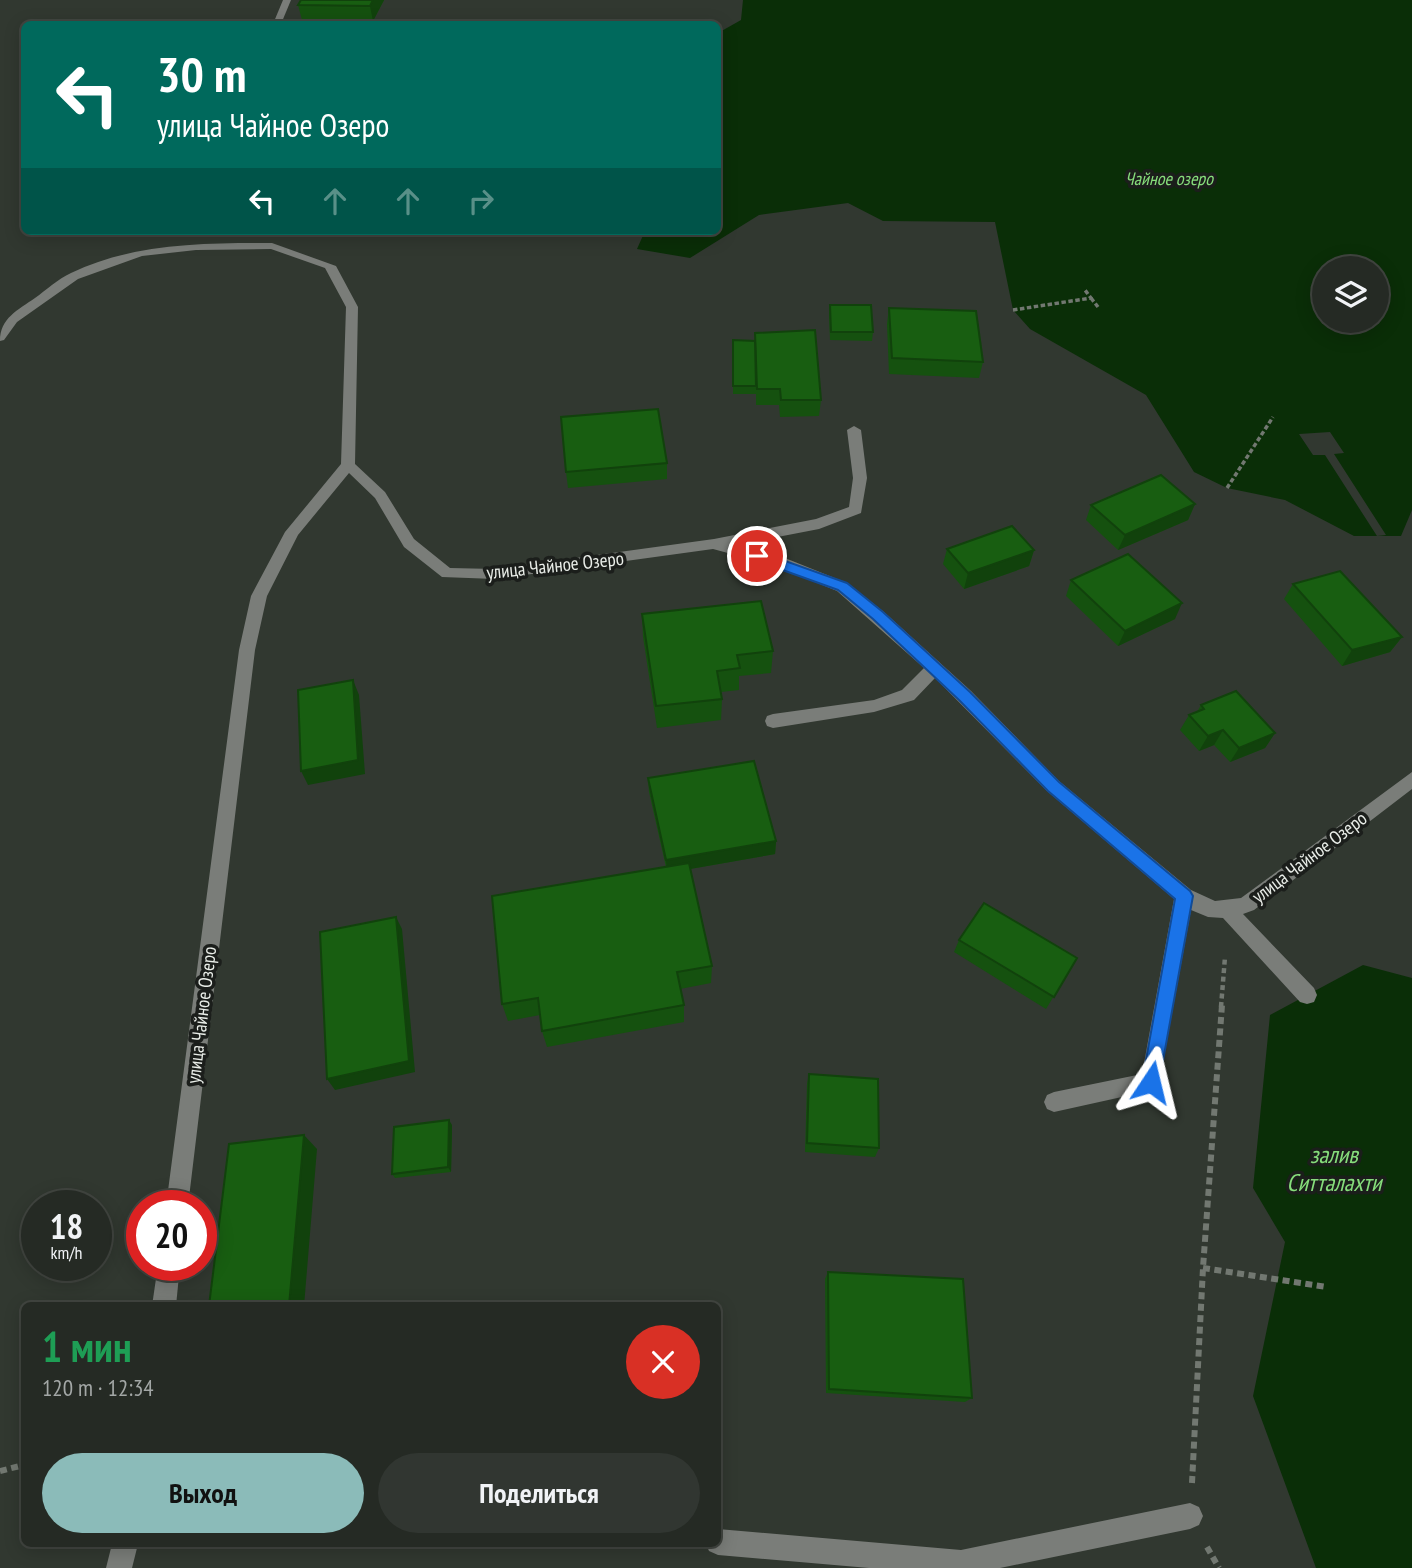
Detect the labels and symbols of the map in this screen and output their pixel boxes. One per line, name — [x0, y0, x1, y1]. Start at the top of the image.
water label: Чайное озеро — [1125, 167, 1214, 190]
pin — [727, 526, 787, 586]
street label: улица Чайное Озеро — [485, 546, 625, 584]
street label: улица Чайное Озеро — [1247, 806, 1371, 908]
street label: улица Чайное Озеро — [181, 945, 221, 1085]
position arrow — [1114, 1045, 1188, 1119]
water label: залив Ситталахти — [1287, 1139, 1384, 1198]
speed limit sign: 20 — [126, 1190, 217, 1281]

